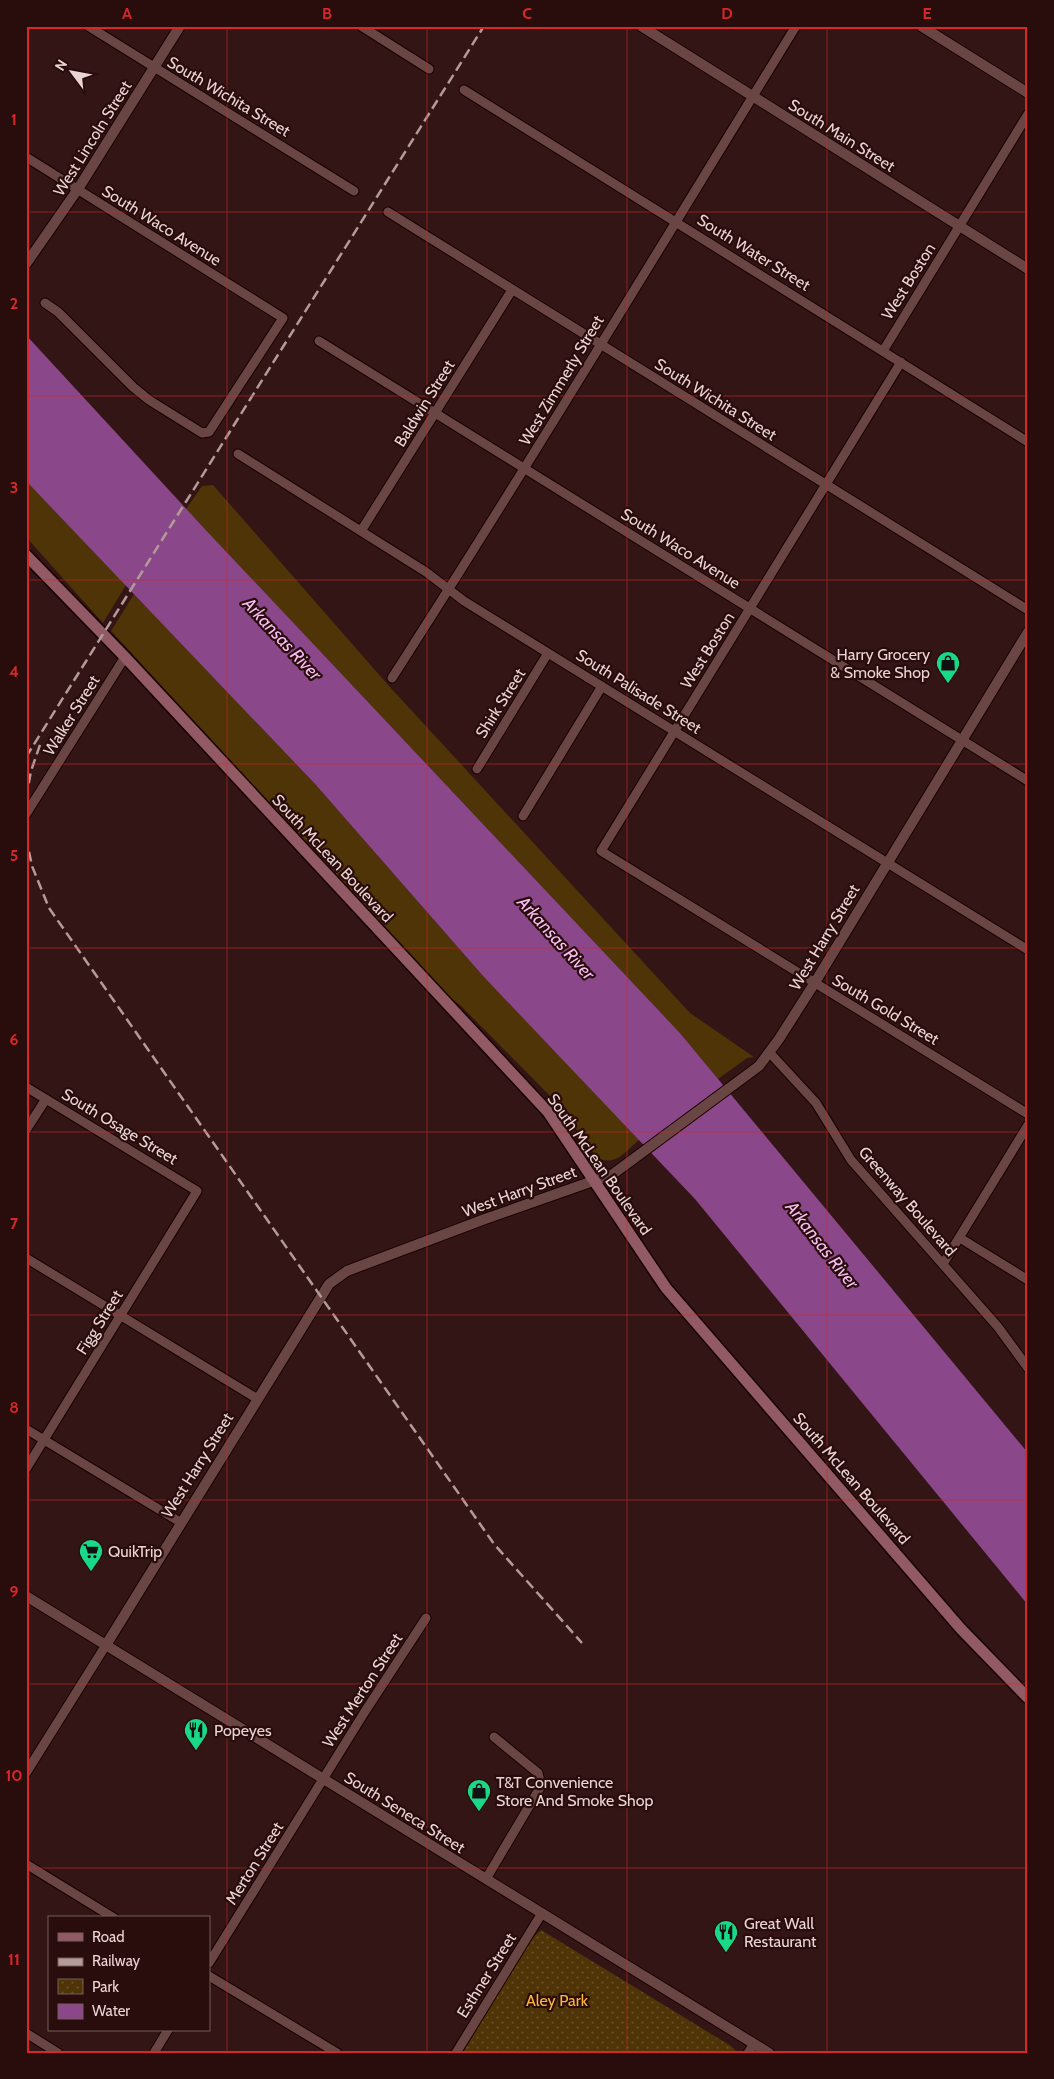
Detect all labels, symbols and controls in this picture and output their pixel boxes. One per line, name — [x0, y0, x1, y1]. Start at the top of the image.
text: A — [122, 4, 132, 23]
text: B — [322, 4, 332, 23]
text: C — [522, 4, 532, 23]
text: D — [721, 4, 733, 23]
text: E — [922, 4, 932, 23]
north arrow — [48, 48, 98, 98]
street label: South Wichita Street — [164, 52, 294, 141]
text: N — [51, 56, 71, 74]
street label: West Lincoln Street — [49, 77, 136, 199]
street label: South Main Street — [785, 95, 899, 176]
text: 1 — [11, 110, 17, 129]
street label: South Waco Avenue — [99, 181, 225, 270]
street label: South Water Street — [694, 210, 814, 295]
street label: West Boston — [877, 240, 939, 323]
text: 2 — [10, 294, 18, 313]
street label: West Zimmerly Street — [515, 311, 608, 449]
street label: South Wichita Street — [651, 354, 781, 445]
street label: Baldwin Street — [390, 356, 459, 450]
text: 3 — [10, 478, 18, 497]
street label: South Waco Avenue — [618, 504, 744, 593]
water label: Arkansas River — [237, 592, 327, 686]
street label: West Boston — [676, 609, 738, 692]
street label: South Palisade Street — [573, 645, 705, 738]
place label: Harry Grocery & Smoke Shop — [830, 645, 930, 682]
shop icon: Harry Grocery & Smoke Shop — [935, 650, 961, 684]
text: 4 — [9, 662, 19, 681]
street label: Shirk Street — [472, 665, 530, 741]
street label: Walker Street — [39, 671, 104, 759]
street label: South McLean Boulevard — [268, 790, 397, 926]
text: 5 — [10, 846, 18, 865]
street label: West Harry Street — [785, 880, 864, 994]
water label: Arkansas River — [512, 891, 600, 986]
street label: South Gold Street — [829, 970, 943, 1049]
text: 6 — [10, 1030, 19, 1049]
street label: South Osage Street — [58, 1084, 182, 1169]
street label: South McLean Boulevard — [544, 1090, 656, 1239]
street label: Greenway Boulevard — [855, 1143, 960, 1260]
street label: West Harry Street — [460, 1162, 579, 1221]
water label: Arkansas River — [780, 1196, 864, 1294]
text: 7 — [10, 1214, 19, 1233]
street label: Figg Street — [72, 1286, 127, 1358]
text: 8 — [9, 1398, 19, 1417]
street label: West Harry Street — [158, 1409, 238, 1521]
street label: South McLean Boulevard — [789, 1409, 914, 1548]
supermarket icon: QuikTrip — [78, 1538, 104, 1572]
place label: QuikTrip — [108, 1542, 162, 1561]
text: 9 — [10, 1582, 19, 1601]
street label: West Merton Street — [318, 1629, 407, 1751]
restaurant icon: Popeyes — [183, 1717, 209, 1751]
place label: Popeyes — [214, 1721, 272, 1740]
text: 10 — [5, 1766, 23, 1785]
street label: South Seneca Street — [341, 1768, 469, 1858]
place label: T&T Convenience Store And Smoke Shop — [496, 1773, 654, 1810]
shop icon: T&T Convenience Store And Smoke Shop — [466, 1778, 492, 1812]
street label: Merton Street — [222, 1818, 288, 1908]
place label: Great Wall Restaurant — [744, 1914, 817, 1951]
legend — [48, 1916, 210, 2032]
restaurant icon: Great Wall Restaurant — [713, 1919, 739, 1953]
text: Road — [92, 1928, 125, 1946]
street label: Esthner Street — [453, 1929, 520, 2021]
text: 11 — [8, 1950, 20, 1969]
text: Railway — [92, 1952, 141, 1970]
text: Park — [92, 1978, 119, 1996]
park label: Aley Park — [526, 1991, 589, 2010]
text: Water — [92, 2002, 130, 2020]

